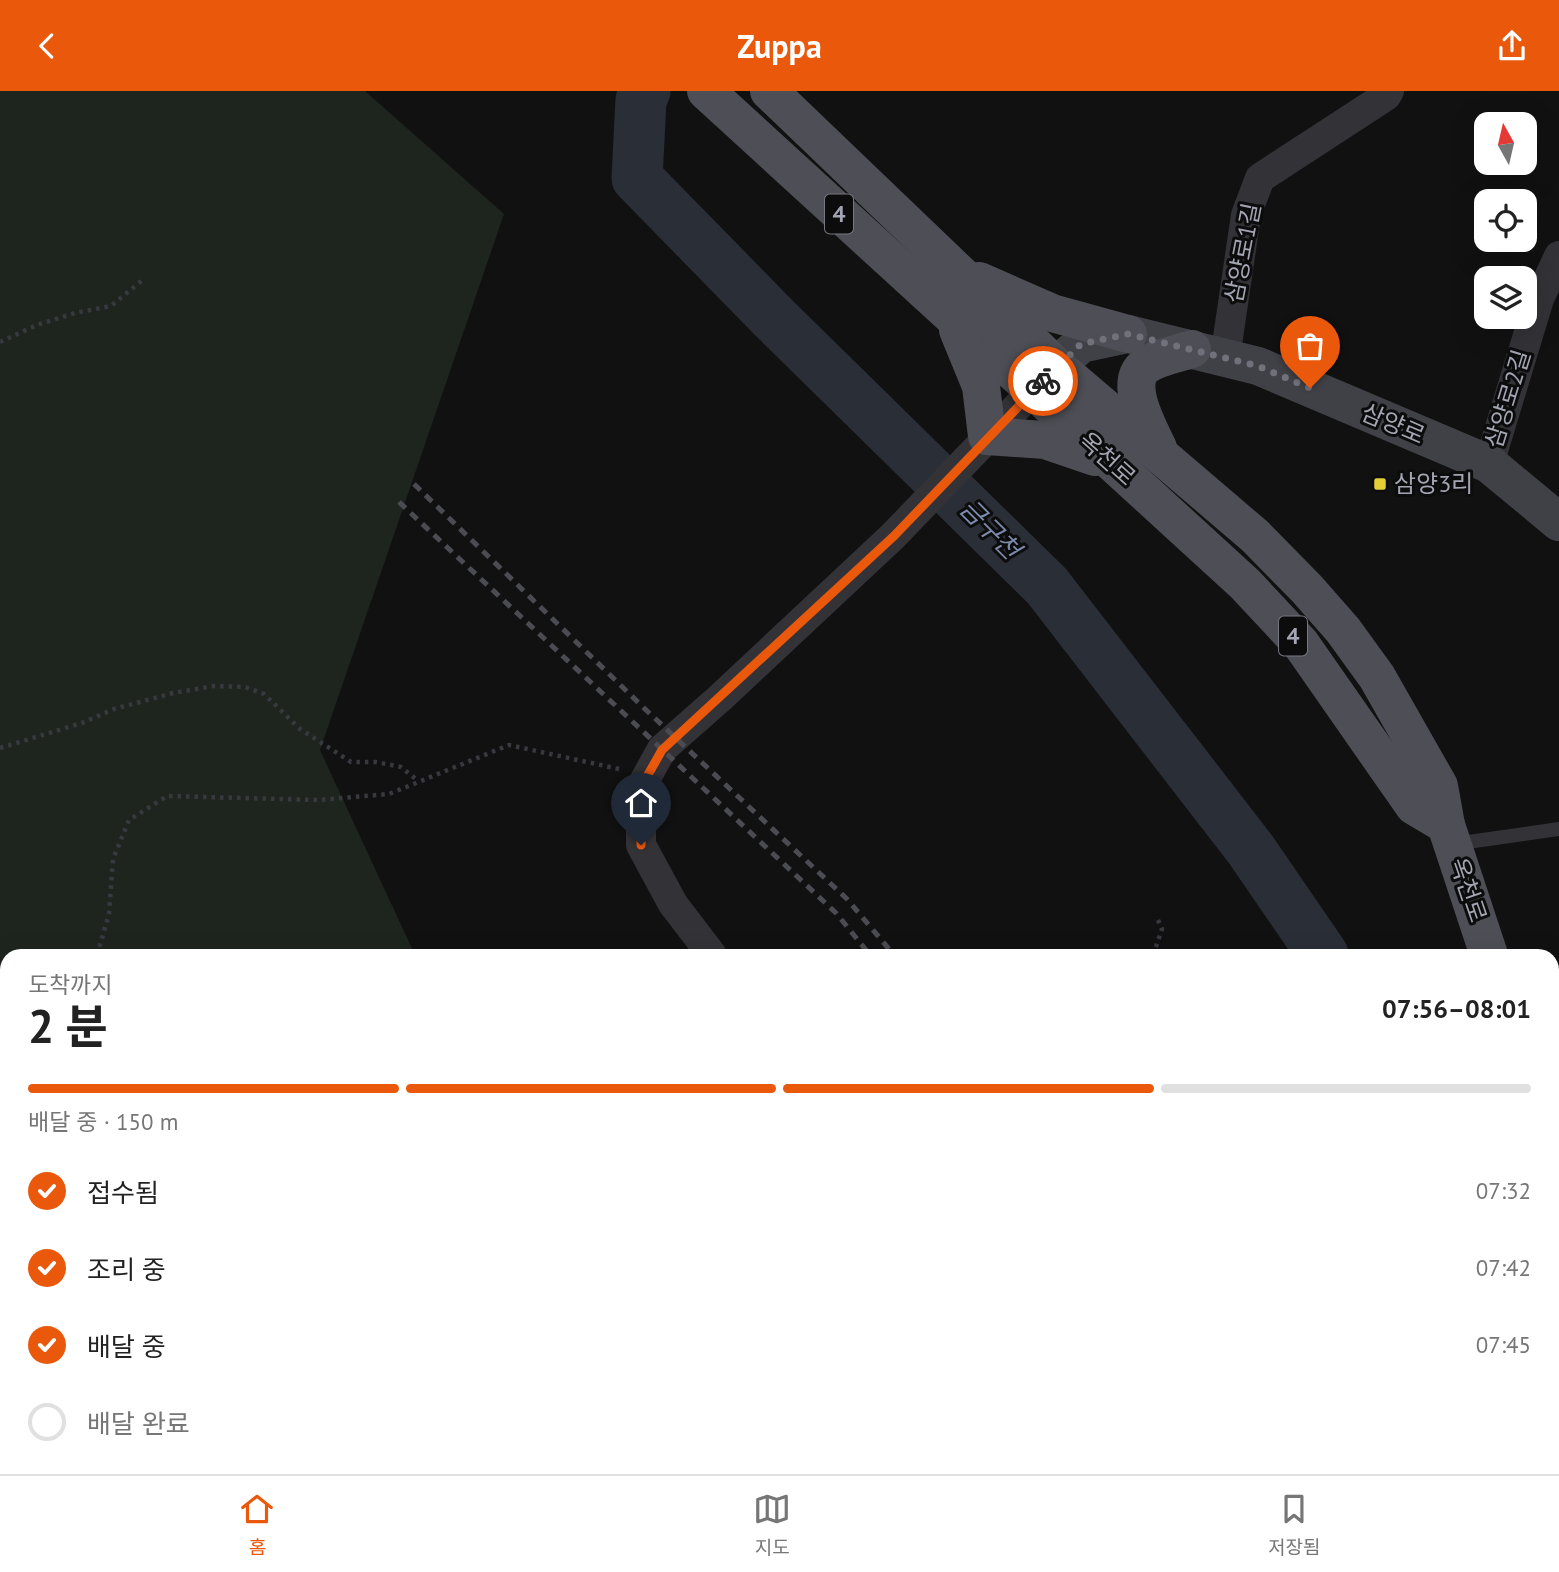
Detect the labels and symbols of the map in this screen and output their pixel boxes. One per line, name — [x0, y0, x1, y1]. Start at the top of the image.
north arrow — [1474, 112, 1536, 175]
road number: 4 — [825, 195, 853, 233]
street label: 삼양로1길 — [1218, 200, 1267, 306]
pin — [1280, 316, 1340, 388]
courier — [1008, 346, 1078, 416]
street label: 삼양로2길 — [1478, 346, 1537, 452]
street label: 삼양로 — [1357, 396, 1430, 451]
street label: 옥천로 — [1072, 425, 1142, 492]
place label: 삼양3리 — [1394, 468, 1473, 499]
marker: 삼양3리 — [1372, 476, 1388, 492]
water label: 금구천 — [953, 492, 1030, 568]
road number: 4 — [1279, 617, 1307, 656]
pin — [611, 773, 671, 845]
street label: 옥천로 — [1443, 853, 1494, 926]

